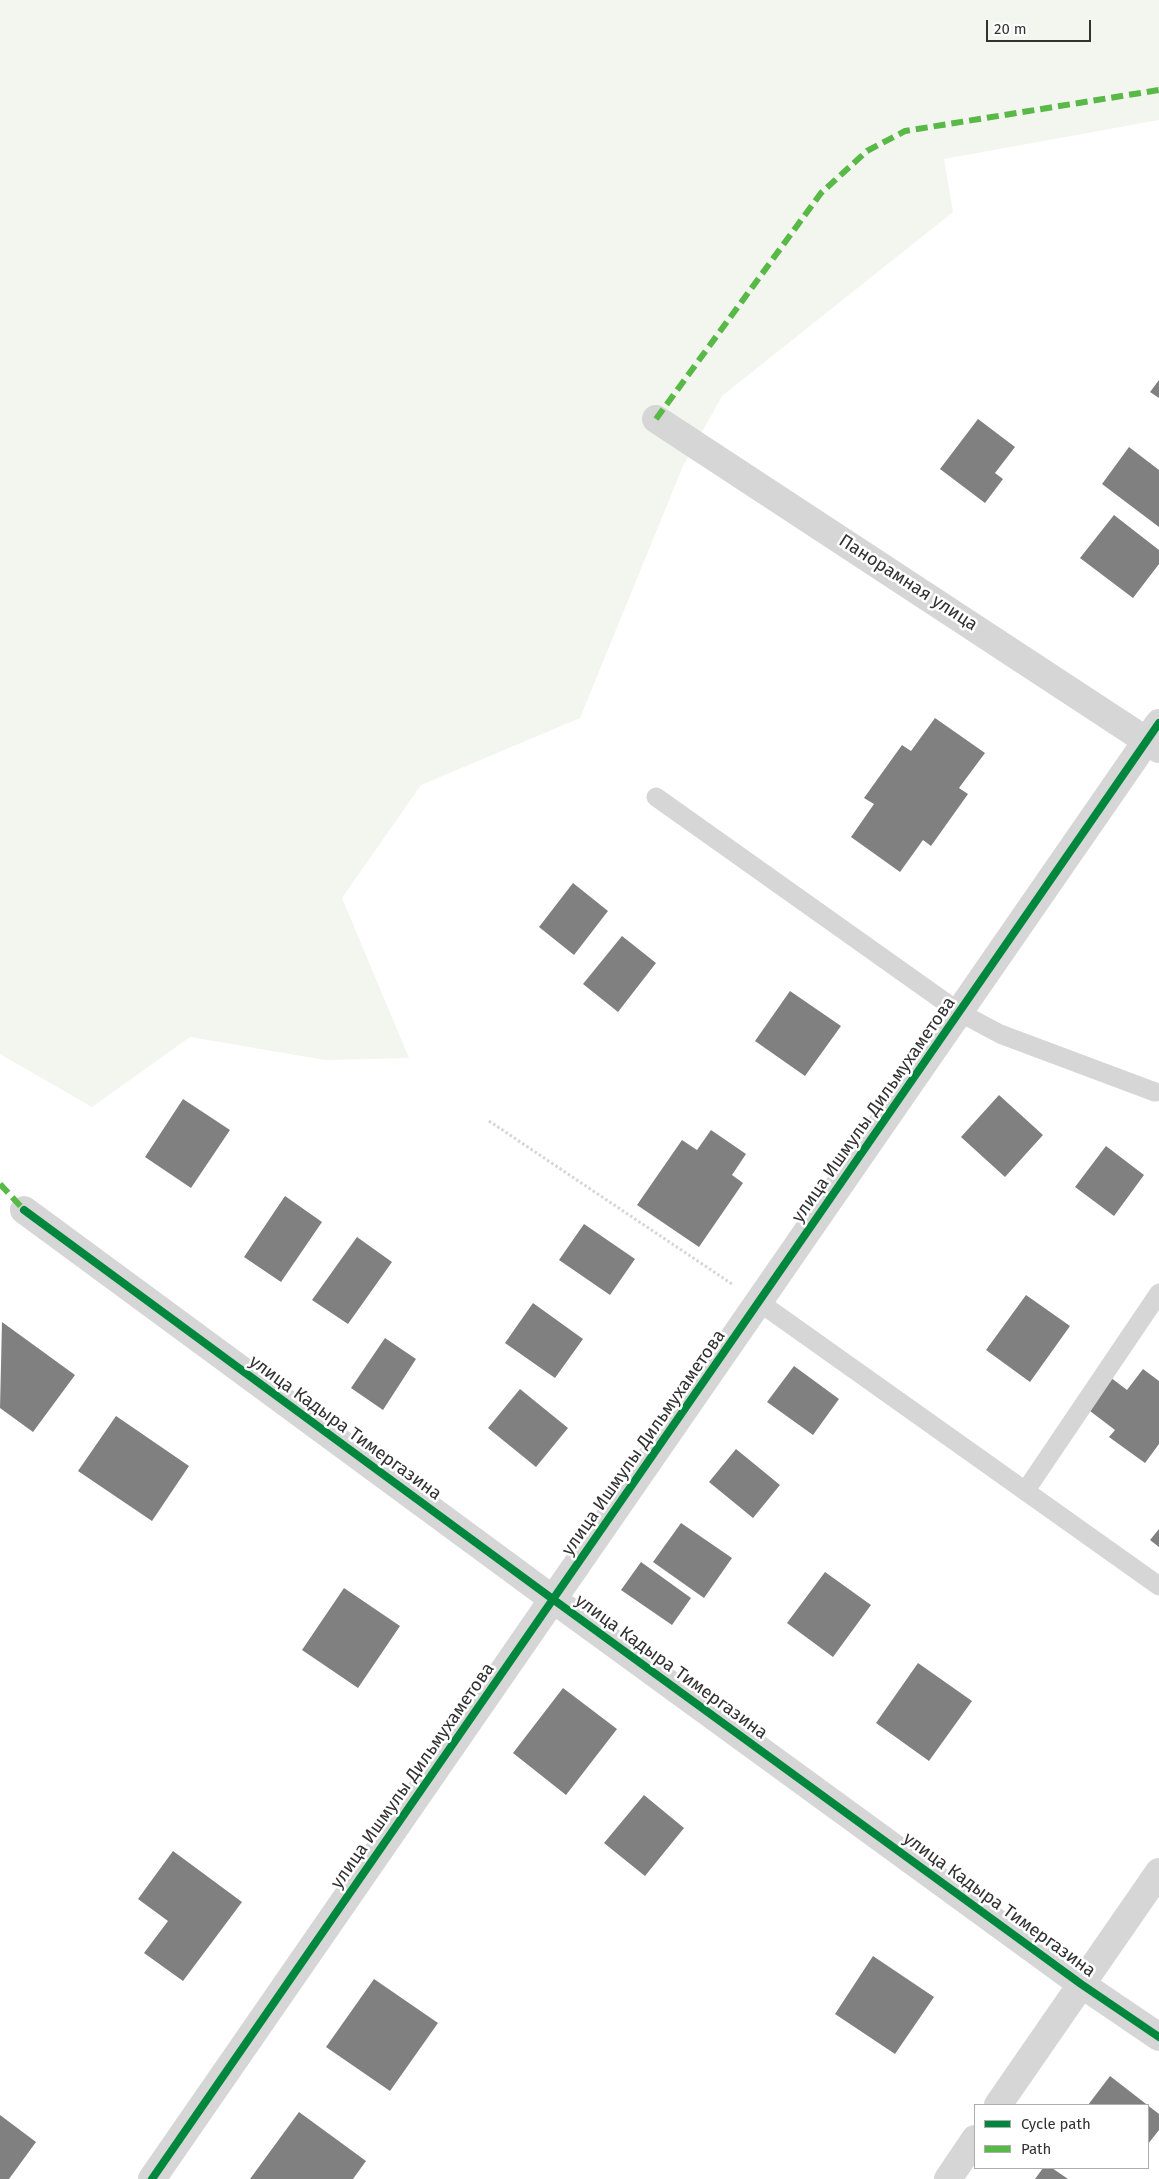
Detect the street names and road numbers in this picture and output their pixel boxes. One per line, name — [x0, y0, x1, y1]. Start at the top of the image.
street label: Панорамная улица — [835, 530, 981, 636]
street label: улица Ишмулы Дильмухаметова — [788, 993, 960, 1227]
street label: улица Ишмулы Дильмухаметова — [558, 1326, 730, 1560]
street label: улица Кадыра Тимергазина — [245, 1351, 445, 1505]
street label: улица Кадыра Тимергазина — [571, 1590, 771, 1744]
street label: улица Ишмулы Дильмухаметова — [327, 1659, 499, 1893]
street label: улица Кадыра Тимергазина — [899, 1828, 1099, 1982]

